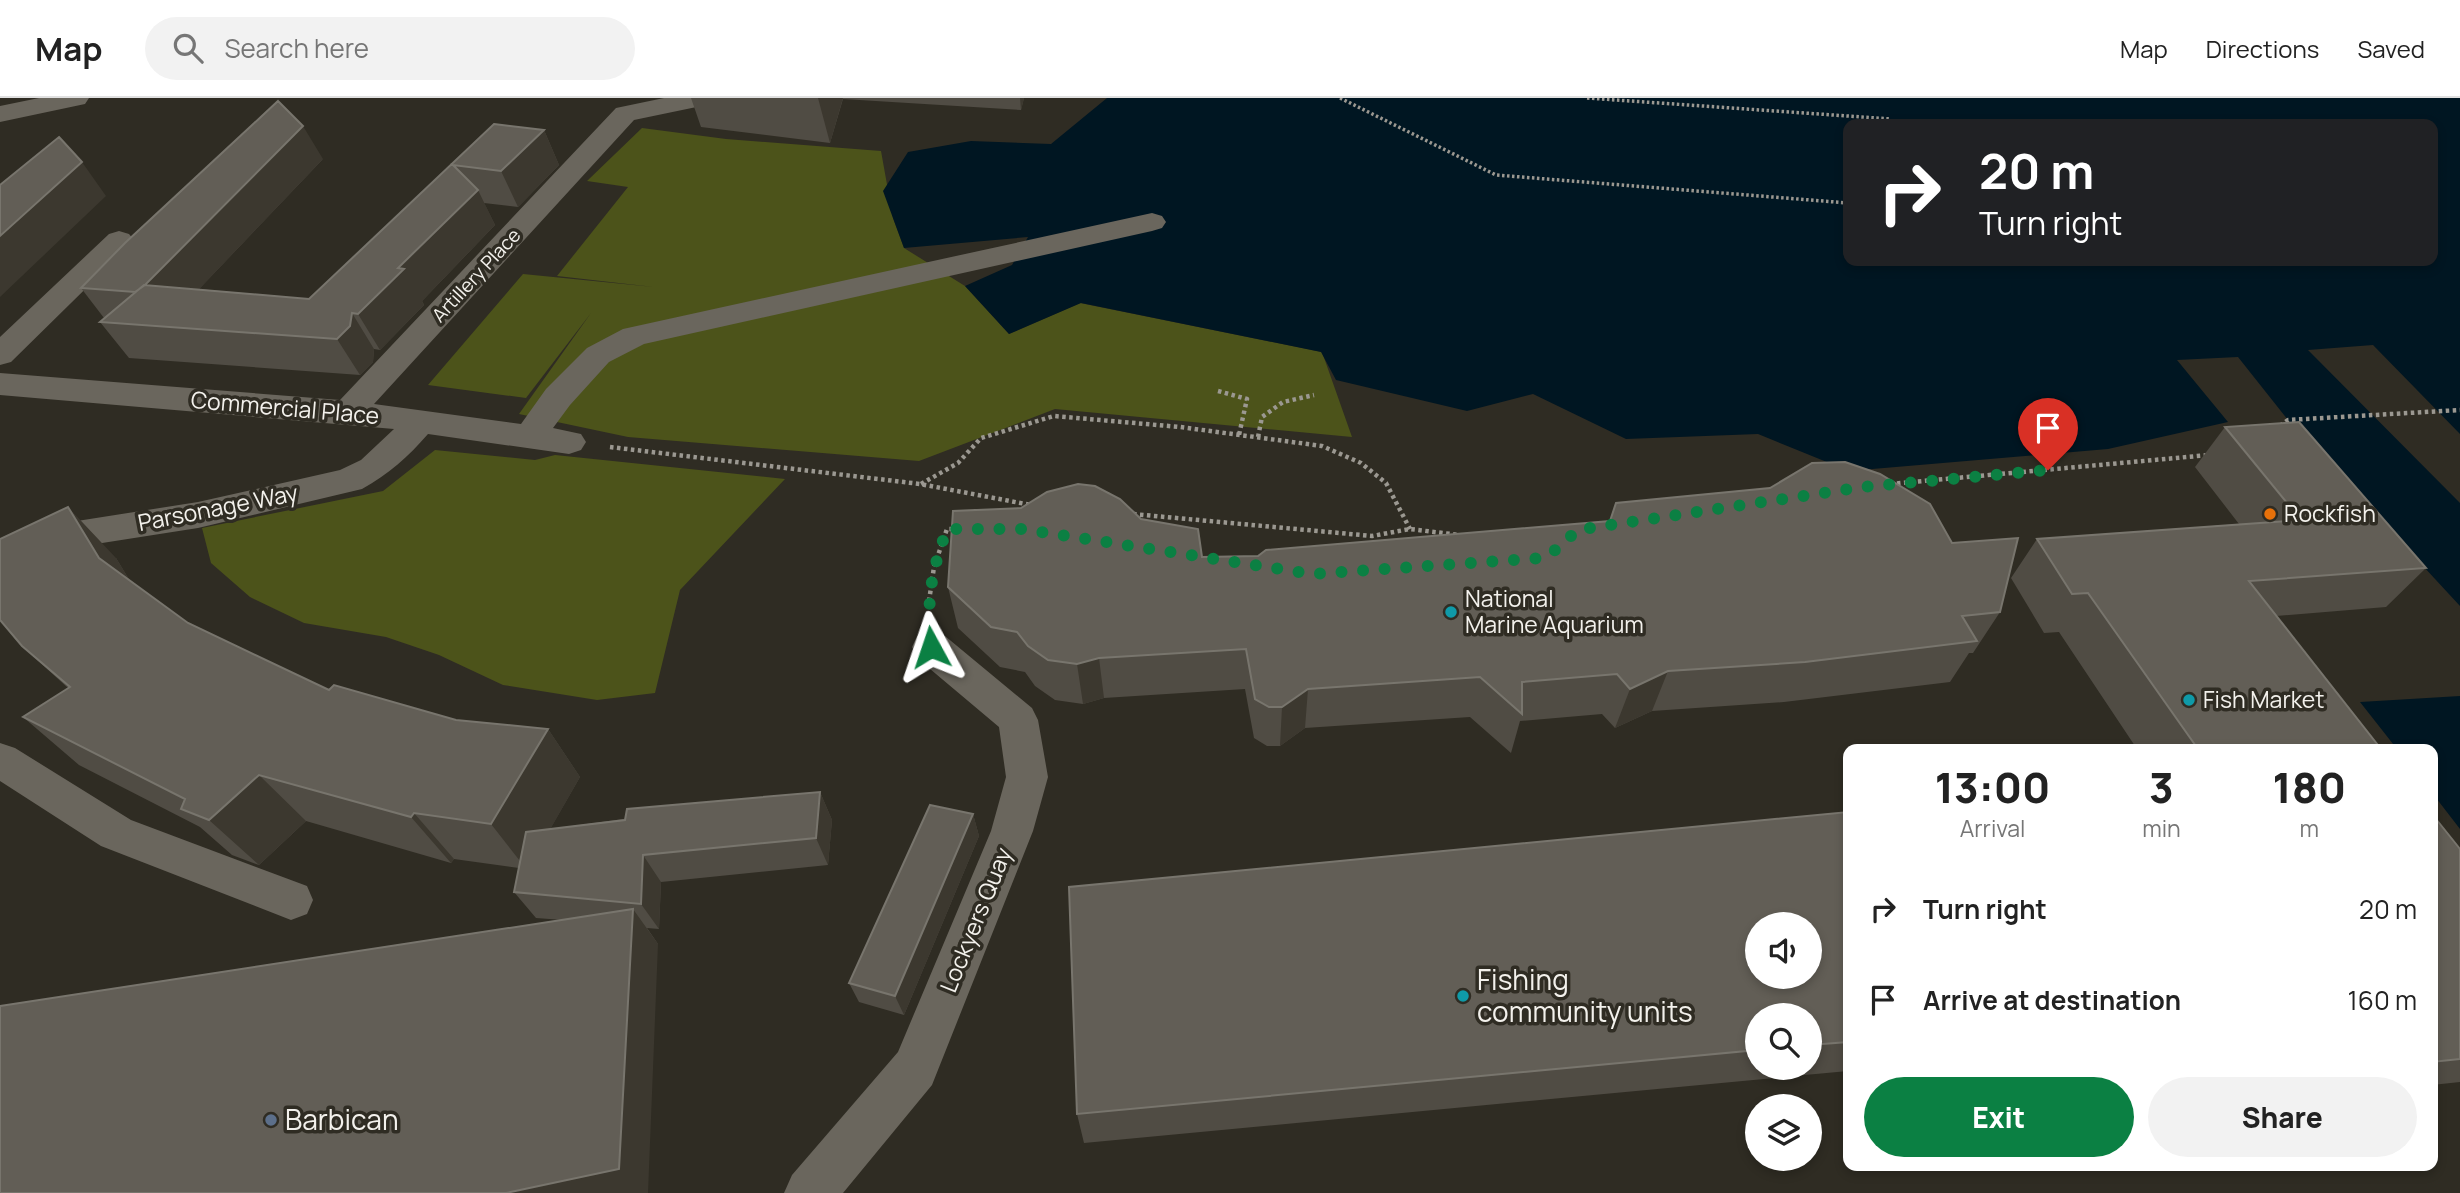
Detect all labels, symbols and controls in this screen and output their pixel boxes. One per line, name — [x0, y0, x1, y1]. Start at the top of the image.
search box — [145, 17, 635, 80]
text: Map — [35, 26, 103, 71]
icon: search — [169, 29, 207, 67]
text: Search here — [225, 30, 369, 66]
text: Map — [2120, 32, 2168, 65]
text: Directions — [2206, 32, 2319, 65]
text: Saved — [2357, 32, 2425, 65]
text: 20 m — [1979, 137, 2094, 204]
icon: right — [1864, 147, 1955, 238]
text: Turn right — [1979, 201, 2122, 245]
street label: Artillery Place — [426, 223, 526, 327]
street label: Commercial Place — [190, 383, 381, 431]
pin — [2018, 398, 2078, 470]
icon: arrive — [2029, 409, 2067, 447]
street label: Parsonage Way — [135, 476, 301, 538]
place label: Rockfish — [2284, 497, 2376, 529]
marker: Rockfish — [2262, 506, 2278, 522]
place label: National Marine Aquarium — [1465, 582, 1644, 640]
marker: National Marine Aquarium — [1443, 604, 1459, 620]
position arrow — [894, 610, 968, 684]
place label: Fish Market — [2203, 683, 2325, 715]
marker: Fish Market — [2181, 692, 2197, 708]
text: 13:00 — [1935, 758, 2050, 816]
text: 3 — [2149, 758, 2174, 816]
text: 180 — [2273, 758, 2346, 816]
text: Arrival — [1960, 812, 2025, 844]
text: min — [2142, 812, 2181, 844]
text: m — [2300, 812, 2319, 844]
street label: Lockyers Quay — [931, 842, 1019, 997]
icon: right — [1864, 890, 1902, 928]
text: Turn right — [1923, 891, 2047, 927]
text: 20 m — [2359, 891, 2417, 927]
map controls — [1745, 912, 1822, 1171]
button: sound — [1745, 912, 1822, 989]
place label: Fishing community units — [1477, 960, 1693, 1030]
icon: arrive — [1864, 981, 1902, 1019]
text: Arrive at destination — [1923, 982, 2181, 1018]
text: 160 m — [2348, 982, 2417, 1018]
marker: Fishing community units — [1455, 988, 1471, 1004]
button: search — [1745, 1003, 1822, 1080]
button: Exit — [1864, 1077, 2134, 1157]
button: Share — [2148, 1077, 2417, 1157]
button: layers — [1745, 1094, 1822, 1171]
place label: Barbican — [285, 1100, 399, 1138]
marker: Barbican — [263, 1112, 279, 1128]

